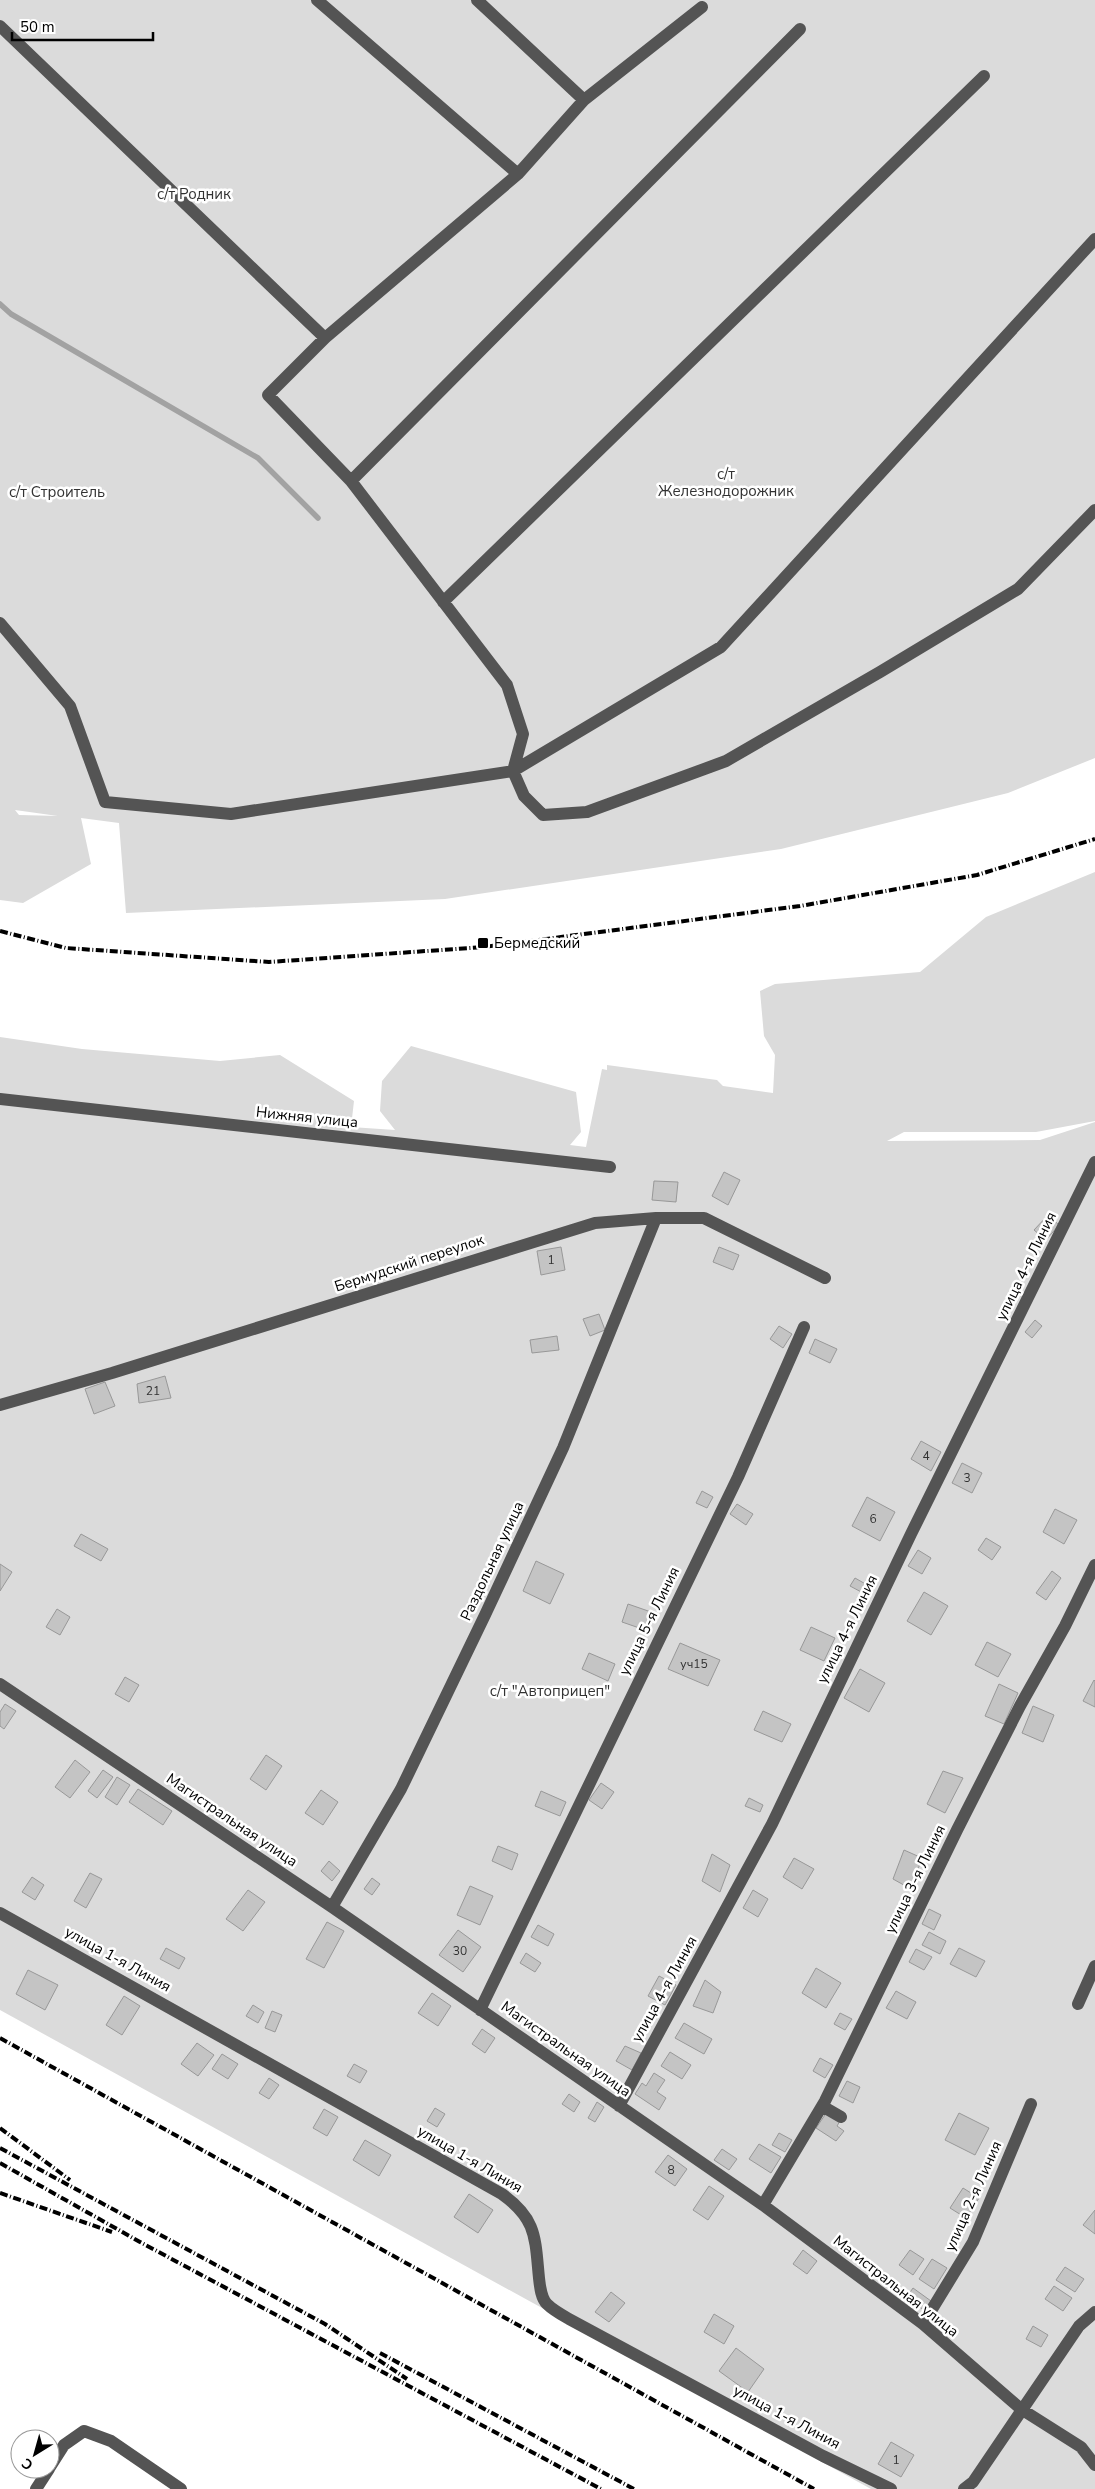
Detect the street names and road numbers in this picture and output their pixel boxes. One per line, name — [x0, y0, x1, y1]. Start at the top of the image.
street label: Нижняя улица — [255, 1102, 359, 1132]
street label: улица 4-я Линия — [991, 1208, 1061, 1324]
street label: Бермудский переулок — [332, 1229, 486, 1297]
street label: Раздольная улица — [456, 1498, 528, 1624]
street label: улица 5-я Линия — [614, 1563, 684, 1679]
street label: улица 4-я Линия — [812, 1571, 882, 1687]
street label: Магистральная улица — [162, 1769, 302, 1871]
street label: улица 3-я Линия — [880, 1821, 950, 1937]
street label: улица 1-я Линия — [61, 1922, 175, 1996]
street label: улица 4-я Линия — [627, 1932, 701, 2046]
street label: Магистральная улица — [497, 1997, 635, 2101]
street label: улица 1-я Линия — [414, 2121, 526, 2197]
street label: улица 2-я Линия — [940, 2138, 1006, 2254]
street label: Магистральная улица — [829, 2231, 963, 2341]
street label: улица 1-я Линия — [730, 2380, 844, 2454]

